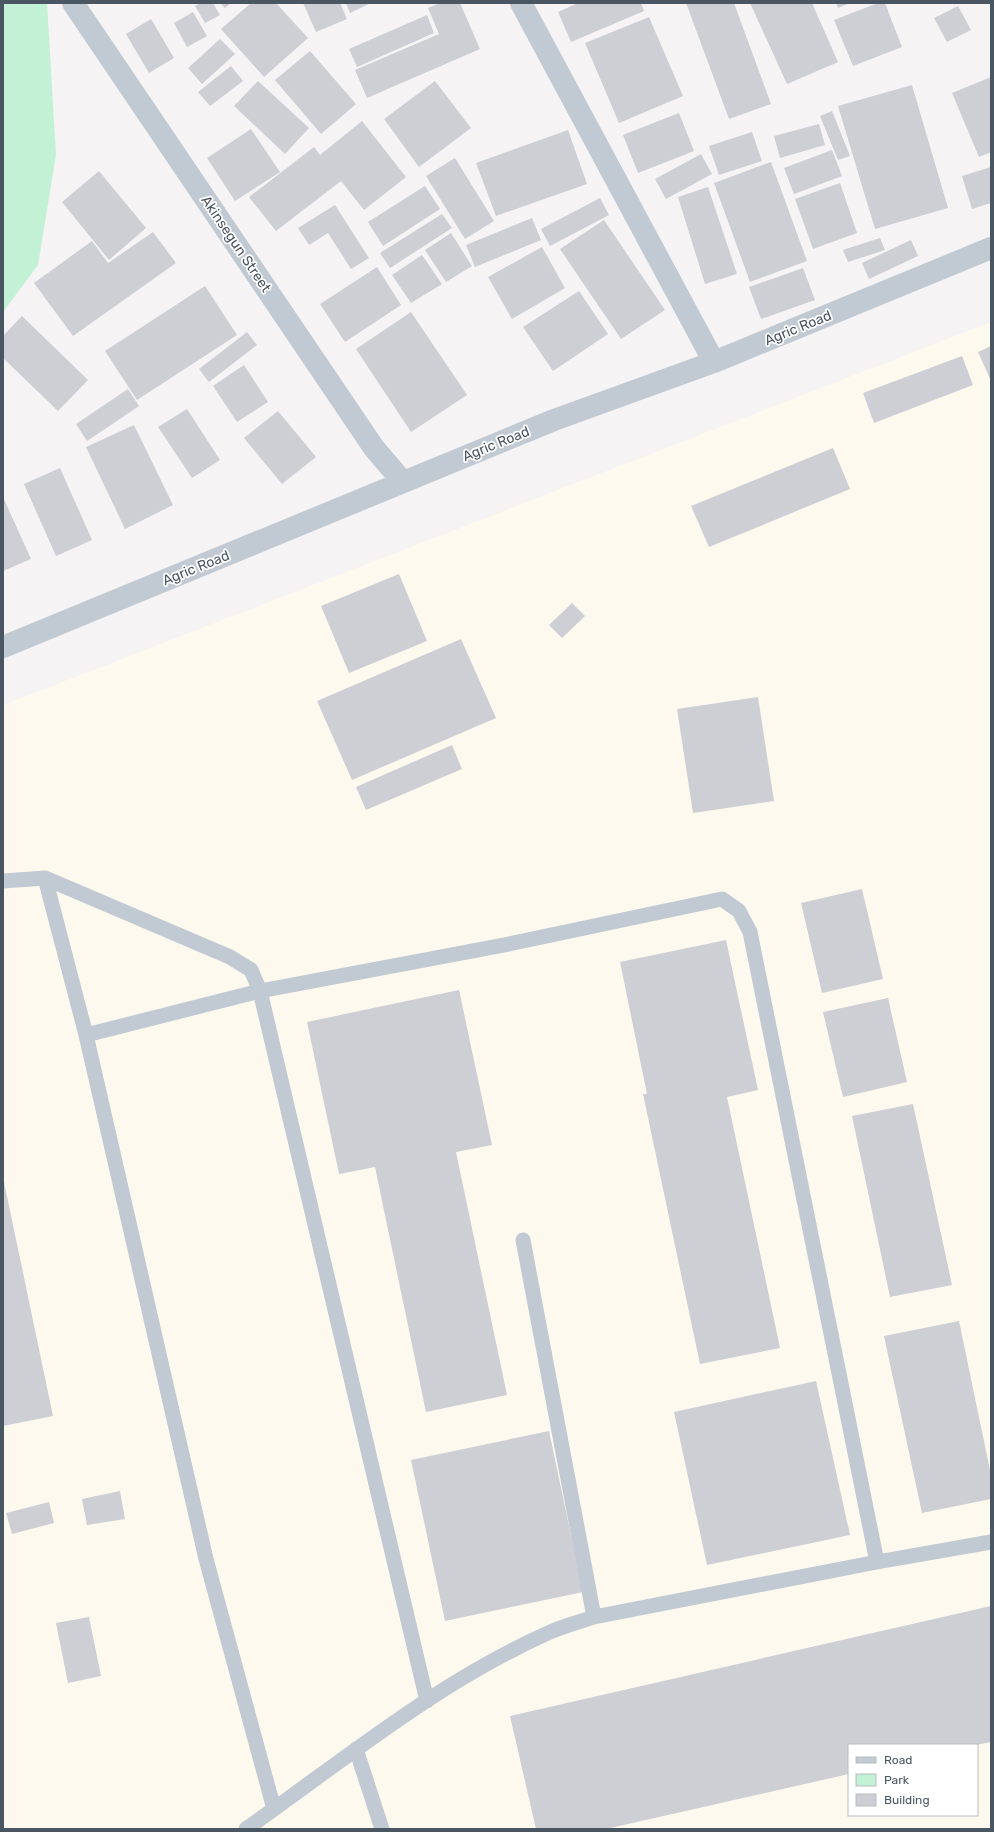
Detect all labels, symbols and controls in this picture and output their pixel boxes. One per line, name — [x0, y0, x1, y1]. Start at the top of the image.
street label: Akinsegun Street — [197, 193, 275, 296]
street label: Agric Road — [762, 307, 834, 349]
street label: Agric Road — [460, 423, 532, 465]
street label: Agric Road — [160, 547, 232, 589]
legend — [848, 1744, 978, 1816]
text: Road — [884, 1753, 912, 1767]
text: Park — [884, 1773, 910, 1787]
text: Building — [884, 1793, 930, 1807]

